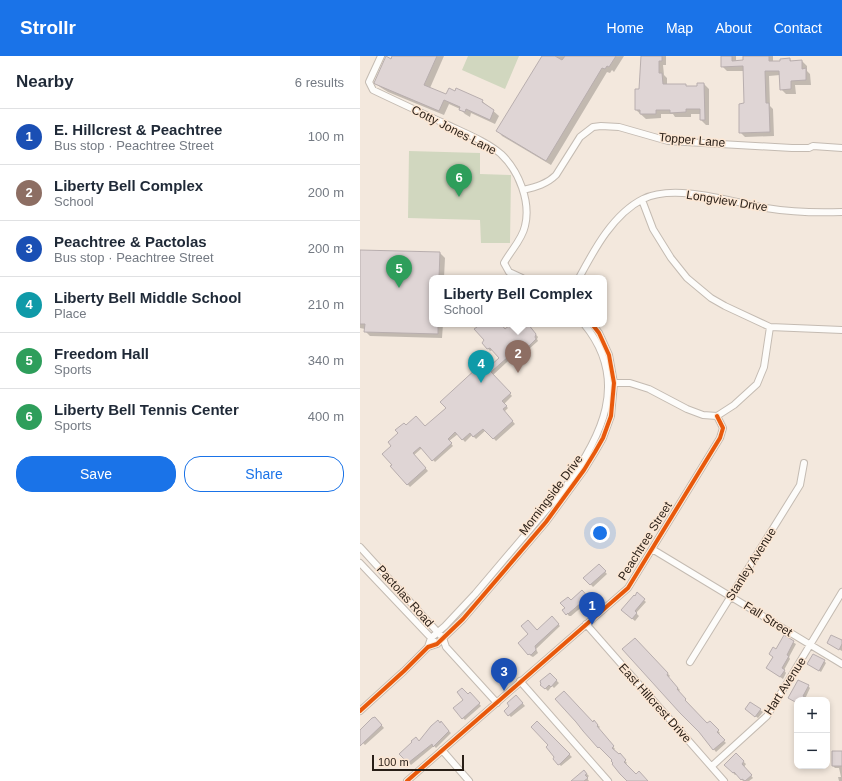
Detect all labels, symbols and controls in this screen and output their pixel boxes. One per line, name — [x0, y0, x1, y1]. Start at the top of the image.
text: Strollr — [20, 17, 76, 38]
text: Home — [607, 20, 644, 36]
text: Map — [666, 20, 693, 36]
text: About — [715, 20, 752, 36]
text: Contact — [774, 20, 822, 36]
text: Nearby — [16, 72, 74, 91]
text: 6 results — [295, 75, 344, 90]
street label: Cotty Jones Lane — [409, 103, 499, 158]
text: E. Hillcrest & Peachtree — [54, 121, 222, 138]
text: 1 — [25, 129, 33, 144]
text: 100 m — [308, 129, 344, 144]
street label: Topper Lane — [658, 130, 726, 150]
text: Bus stop · Peachtree Street — [54, 138, 214, 153]
pin: 6 — [446, 164, 472, 197]
text: Liberty Bell Complex — [54, 177, 203, 194]
text: 2 — [25, 185, 33, 200]
text: 200 m — [308, 185, 344, 200]
street label: Longview Drive — [685, 188, 769, 214]
text: School — [54, 194, 94, 209]
text: Peachtree & Pactolas — [54, 233, 207, 250]
text: 3 — [25, 241, 33, 256]
text: 200 m — [308, 241, 344, 256]
text: Bus stop · Peachtree Street — [54, 250, 214, 265]
pin: 5 — [386, 255, 412, 288]
popup — [429, 275, 607, 327]
text: Liberty Bell Complex — [443, 285, 593, 302]
text: Liberty Bell Middle School — [54, 289, 242, 306]
text: 4 — [25, 297, 33, 312]
text: 210 m — [308, 297, 344, 312]
text: School — [443, 302, 483, 317]
text: Place — [54, 306, 87, 321]
pin: 2 — [505, 340, 531, 373]
text: Freedom Hall — [54, 345, 149, 362]
pin: 4 — [468, 350, 494, 383]
text: 5 — [25, 353, 33, 368]
text: 340 m — [308, 353, 344, 368]
text: Sports — [54, 362, 92, 377]
text: Liberty Bell Tennis Center — [54, 401, 239, 418]
text: 6 — [25, 409, 33, 424]
text: 400 m — [308, 409, 344, 424]
text: Sports — [54, 418, 92, 433]
street label: Morningside Drive — [516, 452, 586, 538]
button: Save — [16, 456, 176, 492]
button: Share — [184, 456, 344, 492]
street label: Peachtree Street — [615, 499, 675, 583]
your location — [590, 523, 610, 543]
street label: Stanley Avenue — [723, 525, 779, 603]
street label: Pactolas Road — [374, 562, 436, 630]
pin: 1 — [579, 592, 605, 625]
street label: Fall Street — [741, 599, 795, 640]
street label: Hart Avenue — [761, 654, 809, 717]
pin: 3 — [491, 658, 517, 691]
street label: East Hillcrest Drive — [616, 661, 694, 746]
map controls — [794, 697, 830, 769]
button: + — [794, 697, 830, 733]
button: − — [794, 733, 830, 769]
scale bar — [372, 753, 464, 772]
text: 100 m — [378, 756, 409, 768]

